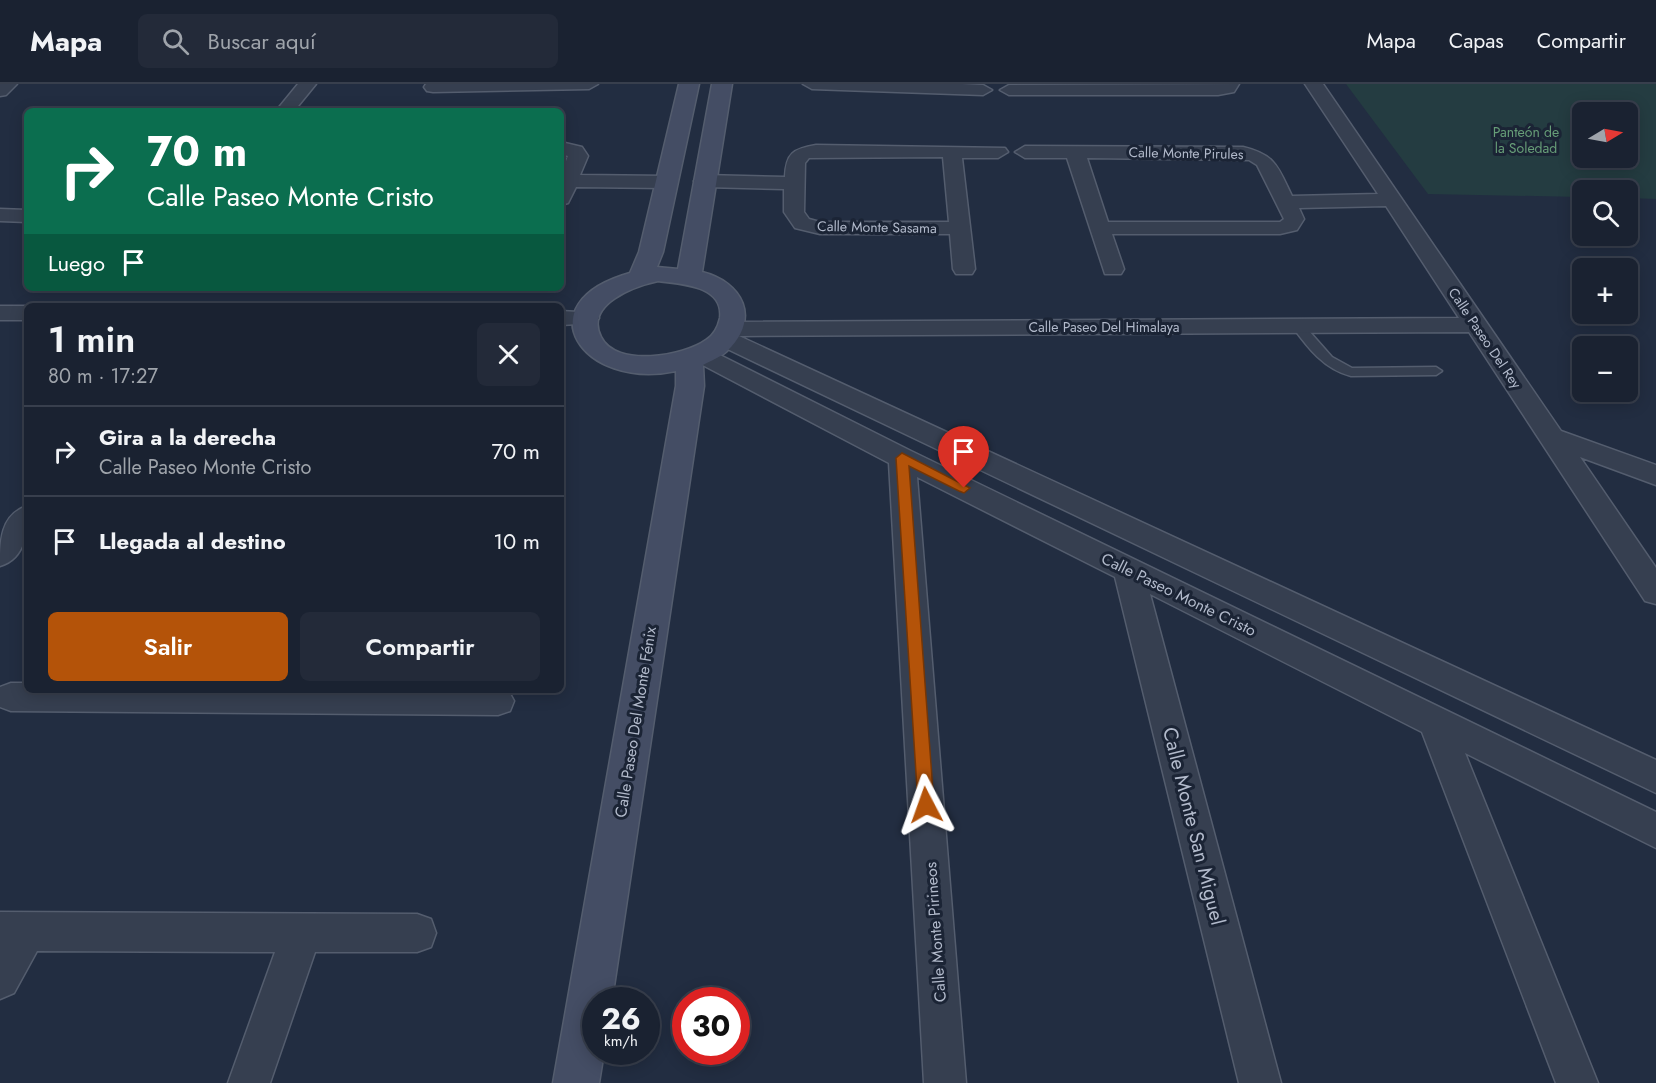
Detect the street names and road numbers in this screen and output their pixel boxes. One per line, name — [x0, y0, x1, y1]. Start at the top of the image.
street label: Calle Monte Pirules — [1128, 142, 1244, 164]
street label: Calle Monte Sasama — [817, 216, 937, 238]
street label: Calle Paseo Del Rey — [1444, 283, 1527, 393]
street label: Calle Paseo Del Himalaya — [1028, 317, 1180, 337]
street label: Calle Paseo Monte Cristo — [1097, 547, 1260, 642]
street label: Calle Paseo Del Monte Fénix — [609, 625, 662, 819]
street label: Calle Monte San Miguel — [1155, 724, 1232, 928]
street label: Calle Monte Pirineos — [919, 861, 952, 1003]

